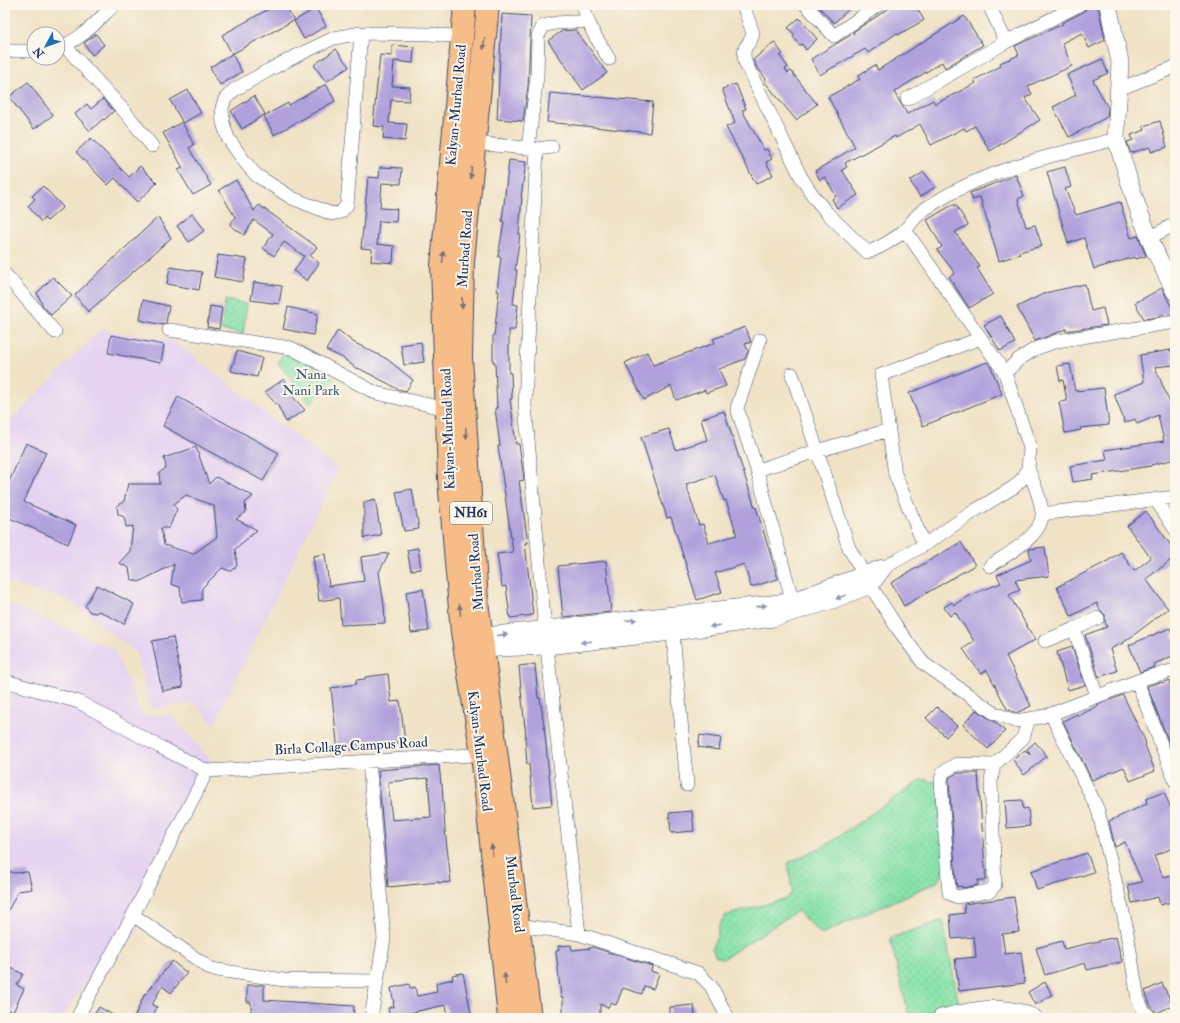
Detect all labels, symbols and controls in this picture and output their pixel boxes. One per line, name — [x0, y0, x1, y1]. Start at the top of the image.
north arrow — [26, 26, 66, 66]
one-way arrow — [481, 38, 487, 50]
text: N — [30, 43, 48, 61]
street label: Kalyan-Murbad Road — [442, 44, 471, 166]
one-way arrow — [468, 167, 475, 179]
street label: Murbad Road — [454, 210, 476, 288]
one-way arrow — [439, 251, 446, 263]
one-way arrow — [459, 297, 465, 310]
park label: Nana Nani Park — [282, 366, 340, 399]
street label: Kalyan-Murbad Road — [437, 368, 460, 490]
one-way arrow — [462, 427, 469, 439]
road number: NH61 — [450, 502, 492, 524]
street label: Murbad Road — [465, 533, 487, 611]
one-way arrow — [834, 594, 846, 600]
one-way arrow — [754, 602, 767, 609]
one-way arrow — [457, 604, 464, 616]
one-way arrow — [625, 617, 637, 624]
one-way arrow — [709, 623, 721, 629]
one-way arrow — [496, 631, 508, 638]
one-way arrow — [580, 638, 592, 645]
street label: Kalyan-Murbad Road — [463, 690, 496, 813]
street label: Birla Collage Campus Road — [274, 733, 428, 760]
one-way arrow — [488, 844, 495, 856]
street label: Murbad Road — [502, 854, 528, 934]
one-way arrow — [502, 973, 508, 985]

